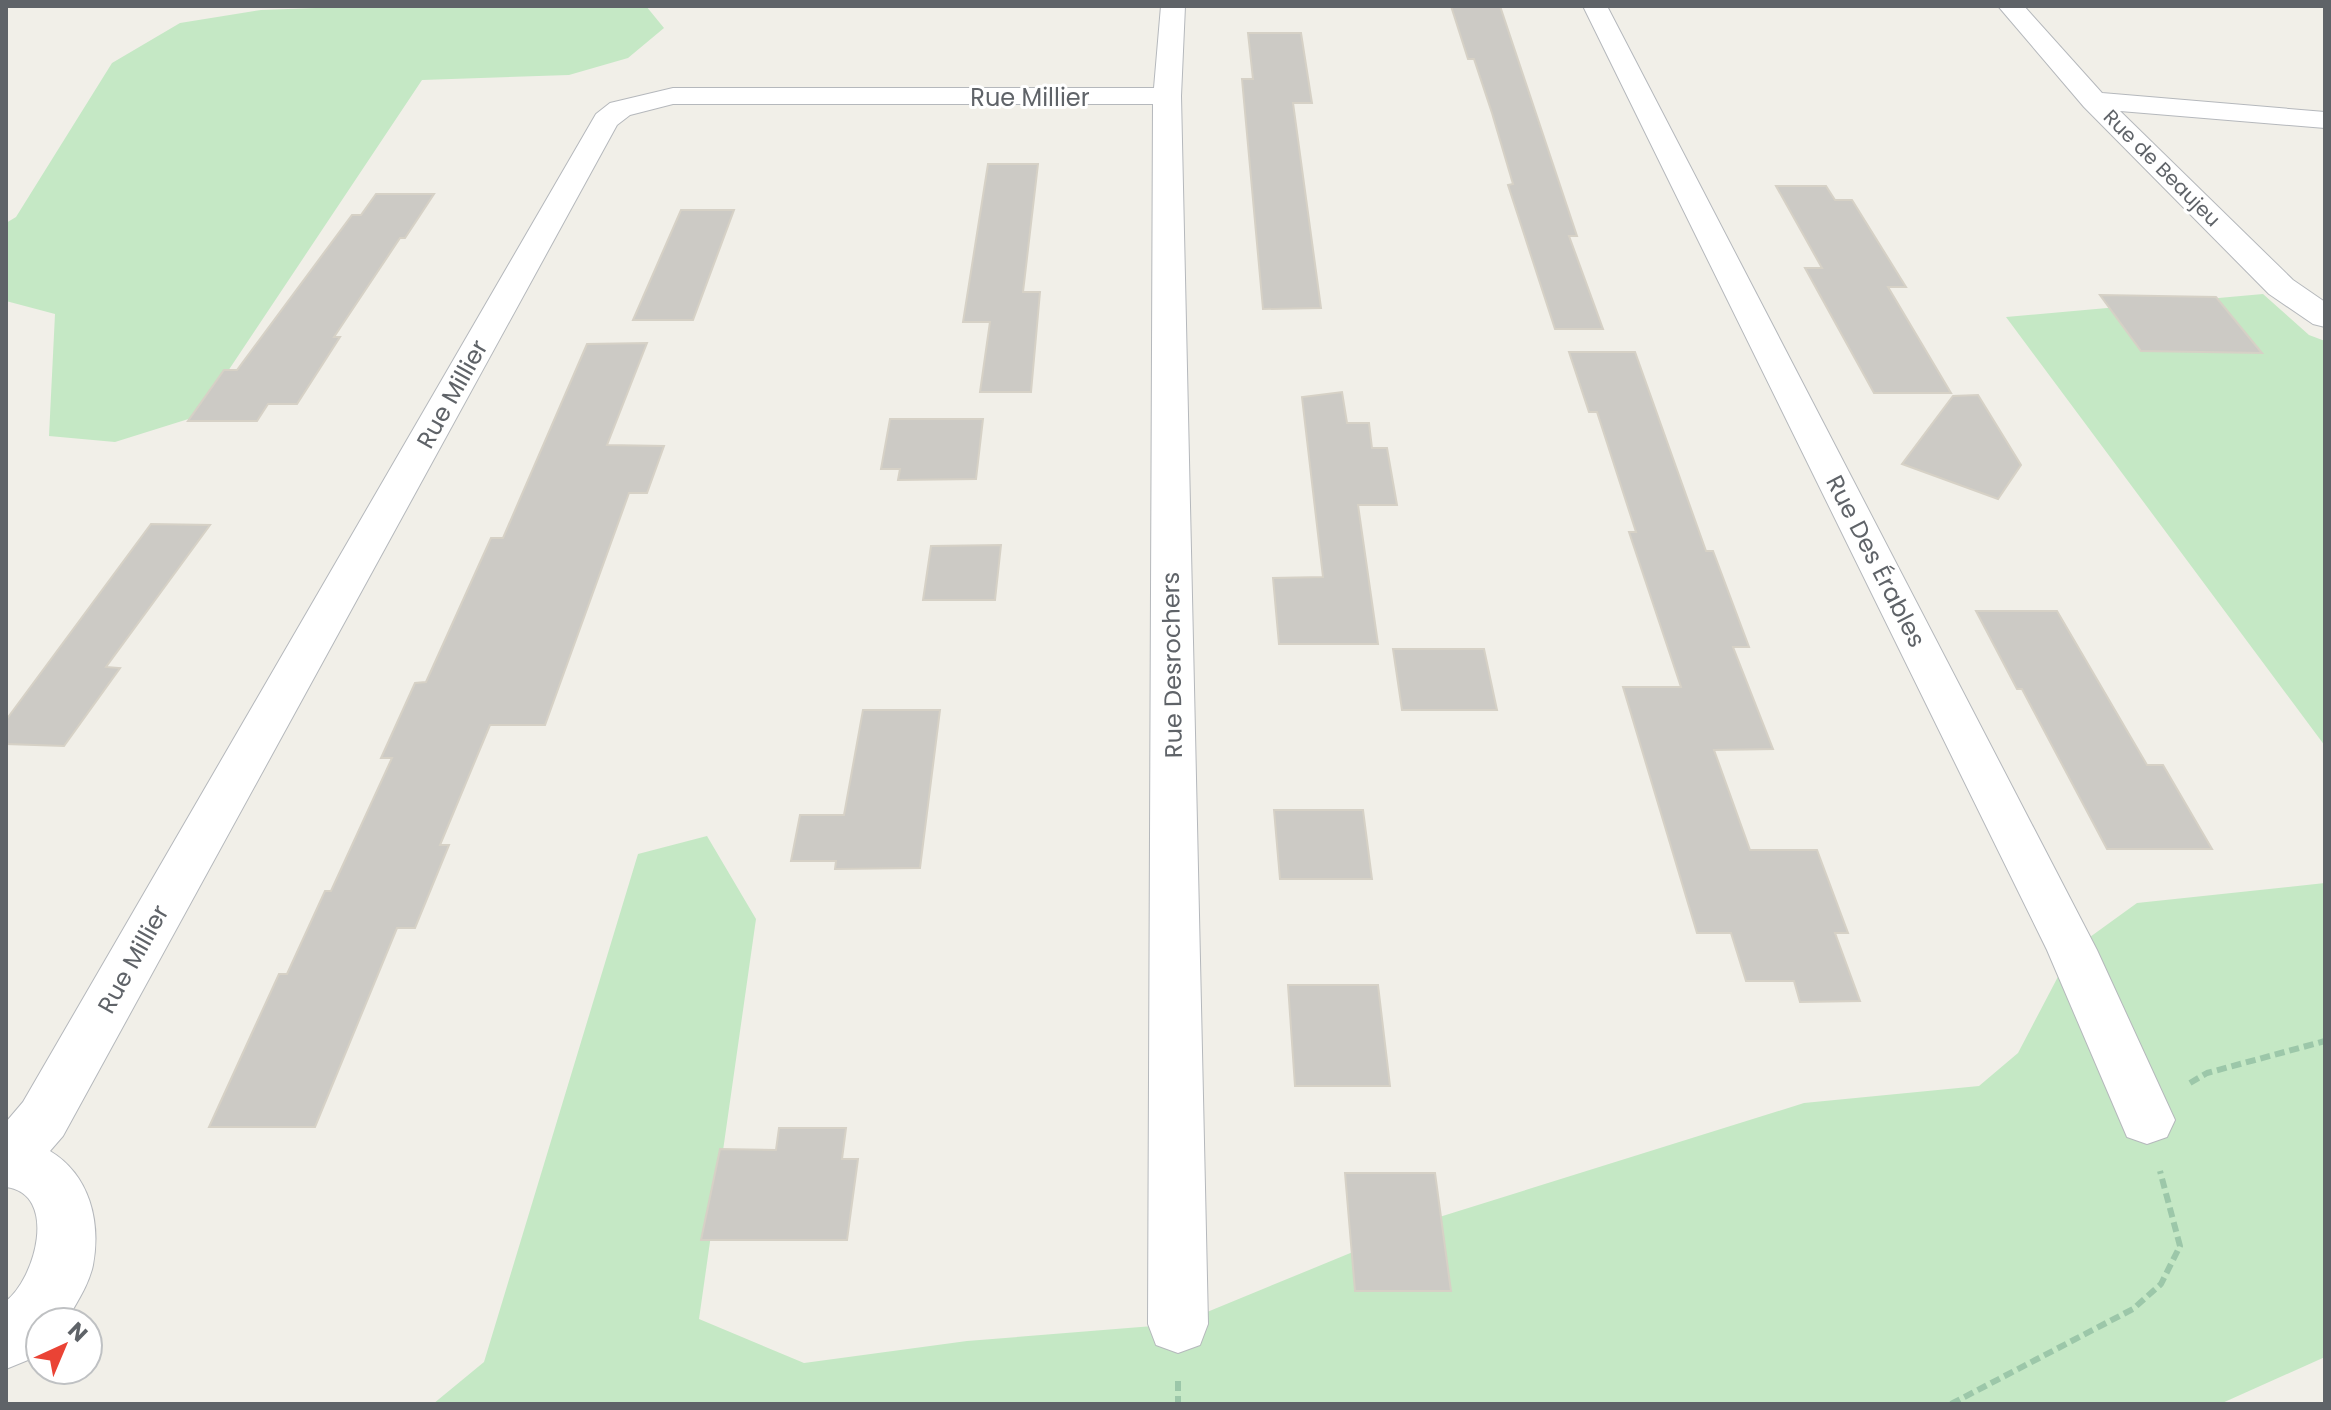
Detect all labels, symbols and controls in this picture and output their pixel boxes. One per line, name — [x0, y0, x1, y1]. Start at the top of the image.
street label: Rue Millier — [970, 81, 1090, 114]
street label: Rue de Beaujeu — [2097, 103, 2227, 233]
street label: Rue Millier — [409, 334, 495, 454]
street label: Rue Des Érables — [1818, 469, 1934, 653]
street label: Rue Desrochers — [1154, 572, 1190, 758]
street label: Rue Millier — [90, 899, 176, 1019]
north arrow — [24, 1306, 104, 1386]
text: N — [61, 1315, 94, 1349]

